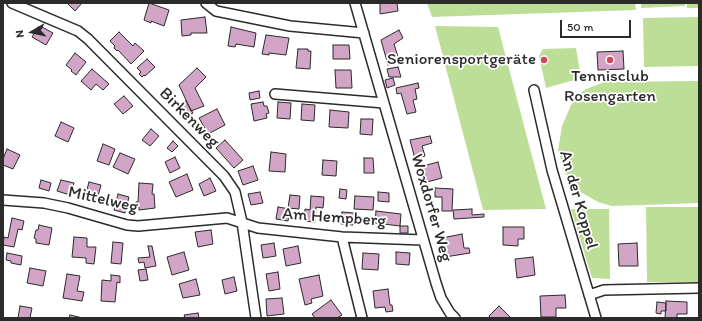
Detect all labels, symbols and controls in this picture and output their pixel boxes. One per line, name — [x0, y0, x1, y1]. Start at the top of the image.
north arrow — [12, 12, 52, 52]
scale bar — [562, 12, 633, 38]
text: 50 m — [567, 20, 593, 34]
text: N — [13, 29, 27, 39]
place label: Seniorensportgeräte — [387, 50, 536, 70]
marker: Seniorensportgeräte — [539, 55, 549, 65]
marker: Tennisclub Rosengarten — [605, 55, 615, 65]
place label: Tennisclub Rosengarten — [564, 67, 656, 107]
street label: Birkenweg — [155, 84, 223, 152]
street label: An der Koppel — [554, 148, 602, 252]
street label: Woxdorfer Weg — [406, 152, 456, 264]
street label: Mittelweg — [66, 182, 140, 218]
street label: Am Hempberg — [281, 204, 387, 232]

